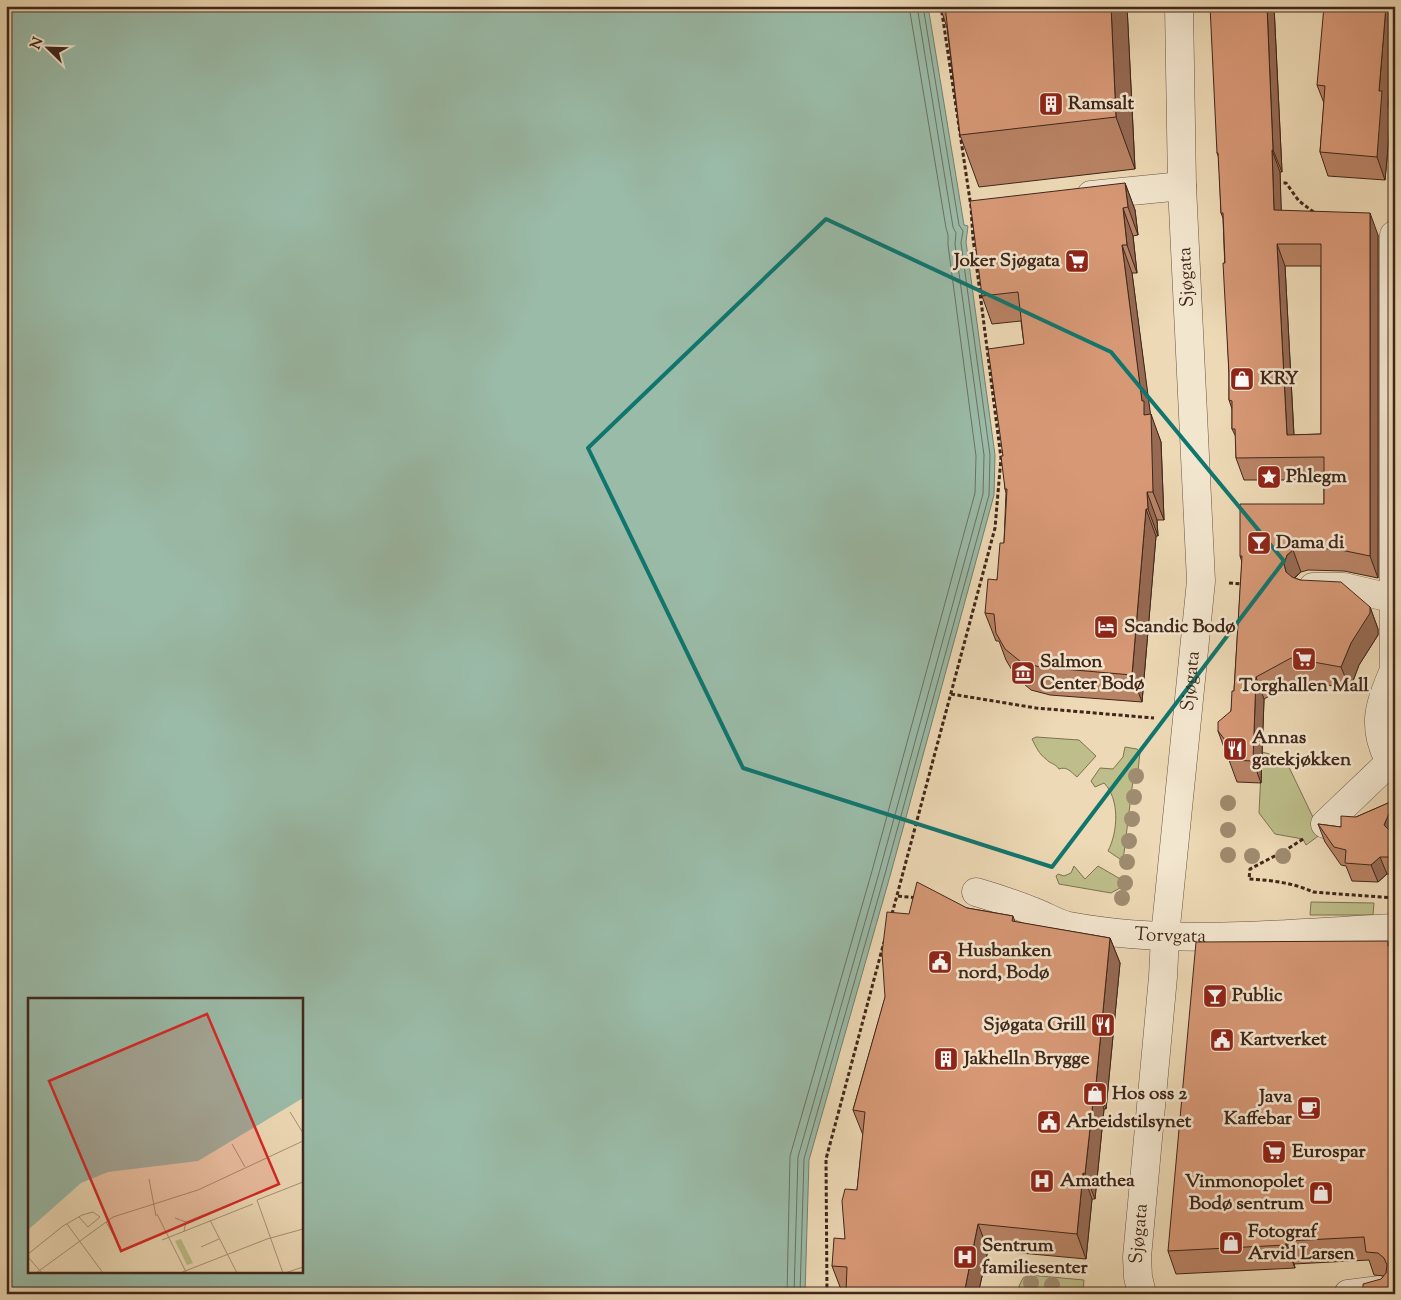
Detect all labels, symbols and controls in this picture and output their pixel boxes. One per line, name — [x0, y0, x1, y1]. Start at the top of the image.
north arrow — [22, 22, 72, 72]
text: N — [26, 35, 49, 53]
building icon: Ramsalt — [1038, 91, 1064, 117]
place label: Ramsalt — [1068, 91, 1134, 118]
street label: Sjøgata — [1172, 246, 1202, 308]
place label: Joker Sjøgata — [952, 248, 1060, 275]
supermarket icon: Joker Sjøgata — [1064, 248, 1090, 274]
shop icon: KRY — [1229, 366, 1255, 392]
place label: KRY — [1260, 366, 1299, 393]
place icon: Phlegm — [1256, 464, 1282, 490]
place label: Phlegm — [1286, 464, 1347, 491]
bar icon: Dama di — [1246, 530, 1272, 556]
place label: Dama di — [1276, 530, 1345, 557]
hotel icon: Scandic Bodø — [1093, 614, 1119, 640]
place label: Scandic Bodø — [1124, 614, 1236, 641]
supermarket icon: Torghallen Mall — [1291, 646, 1317, 672]
place label: Salmon Center Bodø — [1040, 649, 1145, 698]
street label: Sjøgata — [1174, 650, 1207, 712]
museum icon: Salmon Center Bodø — [1010, 660, 1036, 686]
place label: Torghallen Mall — [1239, 673, 1370, 700]
place label: Annas gatekjøkken — [1252, 725, 1352, 774]
restaurant icon: Annas gatekjøkken — [1222, 736, 1248, 762]
street label: Torvgata — [1133, 921, 1206, 950]
place label: Husbanken nord, Bodø — [958, 938, 1052, 987]
public building icon: Husbanken nord, Bodø — [927, 949, 953, 975]
bar icon: Public — [1202, 983, 1228, 1009]
place label: Public — [1232, 983, 1283, 1010]
inset map — [28, 998, 302, 1272]
place label: Sjøgata Grill — [983, 1012, 1087, 1039]
restaurant icon: Sjøgata Grill — [1090, 1012, 1116, 1038]
public building icon: Kartverket — [1209, 1027, 1235, 1053]
place label: Kartverket — [1240, 1027, 1327, 1054]
building icon: Jakhelln Brygge — [933, 1046, 959, 1072]
place label: Jakhelln Brygge — [962, 1046, 1090, 1073]
shop icon: Hos oss 2 — [1082, 1081, 1108, 1107]
place label: Hos oss 2 — [1112, 1081, 1187, 1108]
place label: Java Kaffebar — [1224, 1084, 1293, 1133]
cafe icon: Java Kaffebar — [1296, 1095, 1322, 1121]
public building icon: Arbeidstilsynet — [1036, 1109, 1062, 1135]
place label: Arbeidstilsynet — [1066, 1109, 1192, 1136]
supermarket icon: Eurospar — [1261, 1139, 1287, 1165]
place label: Eurospar — [1292, 1139, 1366, 1166]
hospital icon: Amathea — [1029, 1168, 1055, 1194]
place label: Amathea — [1060, 1168, 1135, 1195]
place label: Vinmonopolet Bodø sentrum — [1185, 1169, 1304, 1218]
shop icon: Vinmonopolet Bodø sentrum — [1308, 1180, 1334, 1206]
street label: Sjøgata — [1123, 1202, 1155, 1264]
place label: Fotograf Arvid Larsen — [1248, 1219, 1356, 1268]
shop icon: Fotograf Arvid Larsen — [1218, 1230, 1244, 1256]
place label: Sentrum familiesenter — [982, 1233, 1089, 1282]
hospital icon: Sentrum familiesenter — [952, 1244, 978, 1270]

